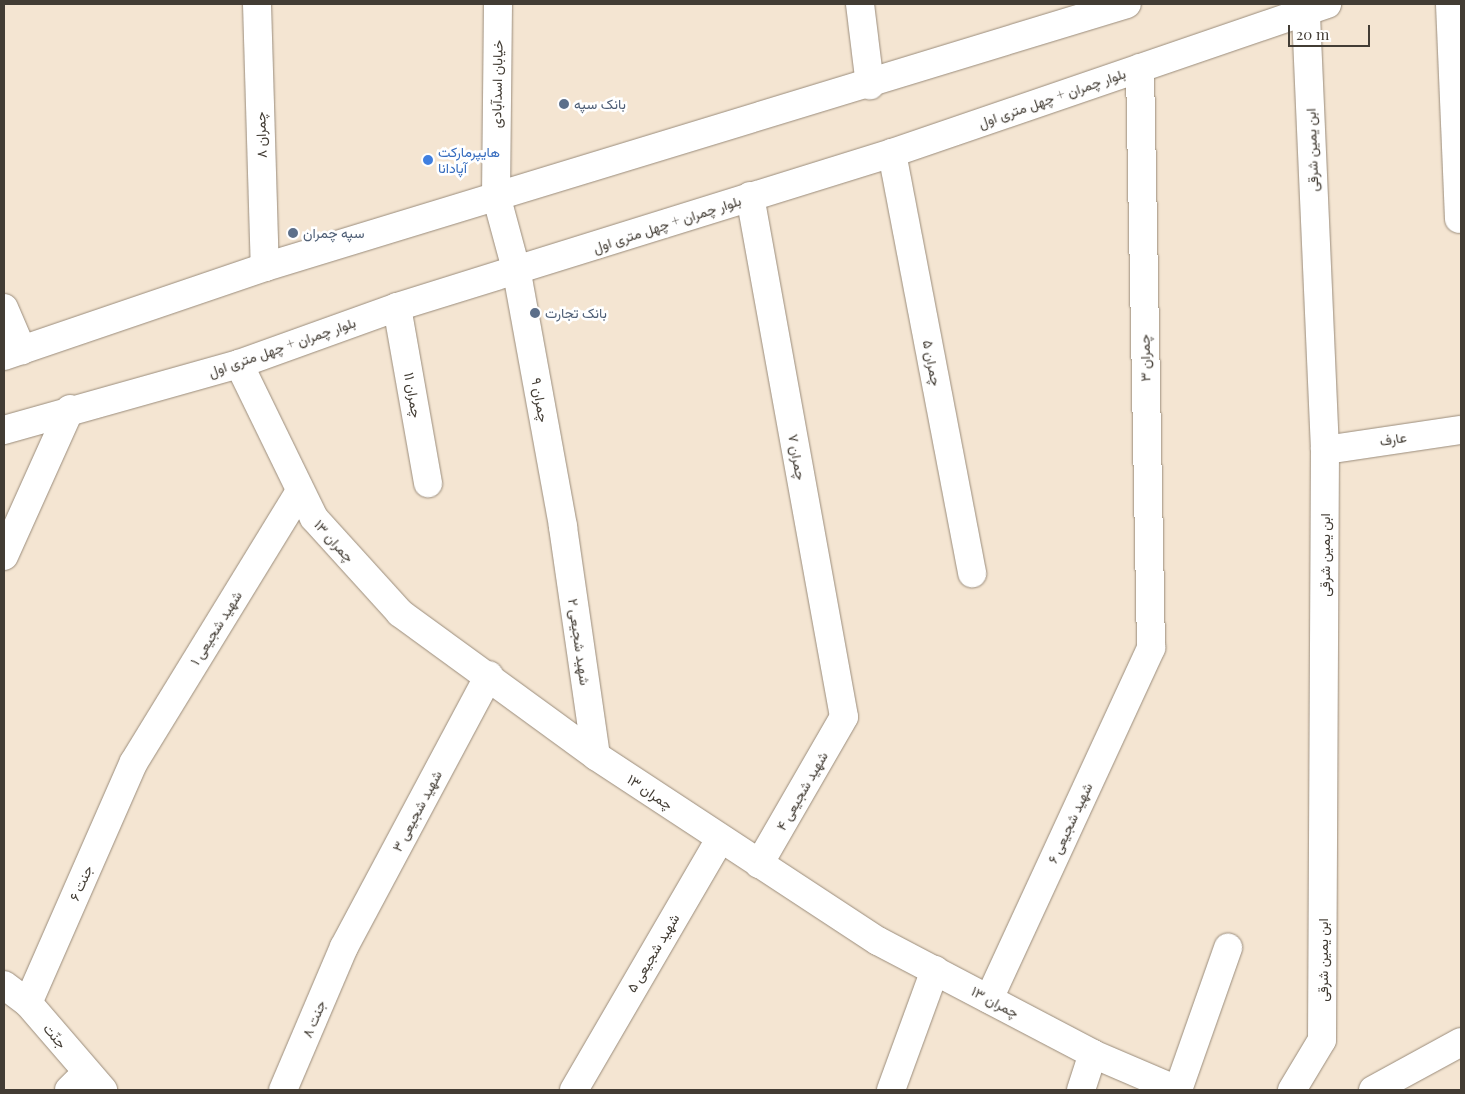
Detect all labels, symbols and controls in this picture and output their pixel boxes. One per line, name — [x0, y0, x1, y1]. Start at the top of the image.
scale bar — [1290, 15, 1372, 47]
text: 20 m — [1296, 24, 1329, 44]
street label: خیابان اسدآبادی — [488, 40, 506, 128]
street label: بلوار چمران + چهل متری اول — [976, 65, 1128, 131]
place label: بانک سپه — [574, 96, 626, 112]
marker: بانک سپه — [558, 98, 570, 110]
street label: ابن یمین شرقی — [1302, 108, 1322, 192]
street label: چمران ۸ — [252, 112, 270, 158]
place label: هایپرمارکت آپادانا — [438, 144, 500, 176]
marker: هایپرمارکت آپادانا — [422, 154, 434, 166]
street label: بلوار چمران + چهل متری اول — [591, 192, 743, 256]
place label: سپه چمران — [303, 225, 364, 241]
marker: سپه چمران — [287, 227, 299, 239]
place label: بانک تجارت — [545, 305, 607, 321]
marker: بانک تجارت — [529, 307, 541, 319]
street label: بلوار چمران + چهل متری اول — [206, 314, 358, 380]
street label: چمران ۳ — [1136, 334, 1154, 382]
street label: چمران ۵ — [919, 339, 945, 387]
street label: چمران ۱۱ — [401, 371, 425, 419]
street label: چمران ۹ — [528, 376, 552, 424]
street label: عارف — [1378, 429, 1408, 449]
street label: چمران ۷ — [785, 433, 809, 481]
street label: ابن یمین شرقی — [1317, 513, 1333, 597]
street label: چمران ۱۳ — [311, 516, 357, 566]
street label: شهید شجیعی ۱ — [187, 588, 245, 668]
street label: شهید شجیعی ۲ — [565, 597, 593, 687]
street label: شهید شجیعی ۴ — [773, 749, 831, 833]
street label: شهید شجیعی ۳ — [389, 768, 445, 854]
street label: چمران ۱۳ — [624, 771, 676, 813]
street label: شهید شجیعی ۶ — [1044, 780, 1096, 866]
street label: جنت ۶ — [66, 862, 96, 904]
street label: شهید شجیعی ۵ — [623, 911, 683, 995]
street label: ابن یمین شرقی — [1315, 918, 1331, 1002]
street label: چمران ۱۳ — [968, 983, 1022, 1021]
street label: جنت ۸ — [299, 998, 329, 1040]
street label: جنّت — [40, 1020, 70, 1052]

